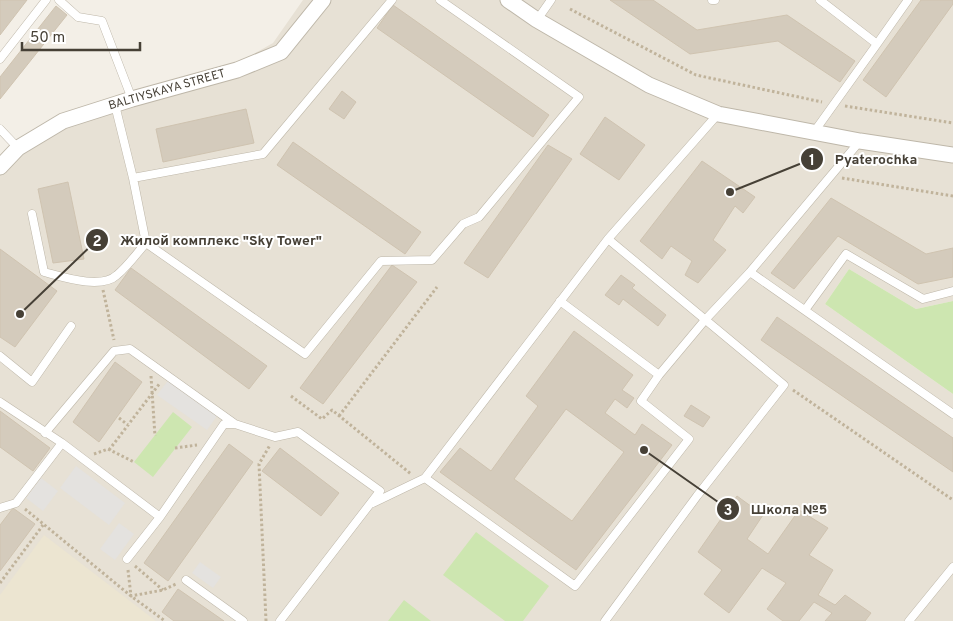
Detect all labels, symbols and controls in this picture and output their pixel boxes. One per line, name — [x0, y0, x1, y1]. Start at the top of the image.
scale bar — [22, 20, 140, 52]
text: 50 m — [30, 29, 65, 48]
street label: BALTIYSKAYA STREET — [107, 66, 227, 114]
callout: Pyaterochka — [800, 145, 927, 174]
text: 1 — [809, 152, 815, 171]
text: Pyaterochka — [835, 152, 917, 169]
callout: Жилой комплекс "Sky Tower" — [85, 226, 332, 255]
text: 2 — [92, 233, 102, 252]
text: Жилой комплекс "Sky Tower" — [120, 233, 322, 250]
callout: Школа №5 — [715, 495, 837, 524]
text: 3 — [724, 502, 733, 521]
text: Школа №5 — [751, 502, 827, 519]

